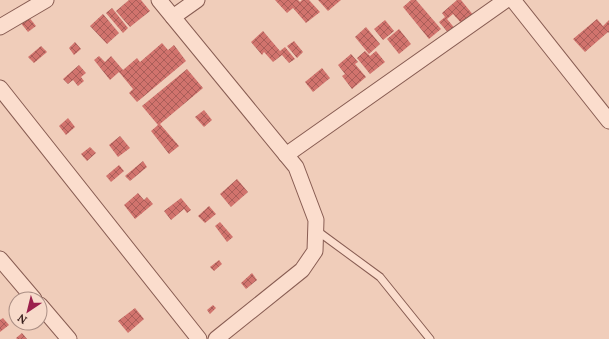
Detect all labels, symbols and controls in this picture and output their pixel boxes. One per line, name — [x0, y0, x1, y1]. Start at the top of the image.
north arrow — [8, 291, 48, 331]
text: N — [14, 311, 30, 327]

